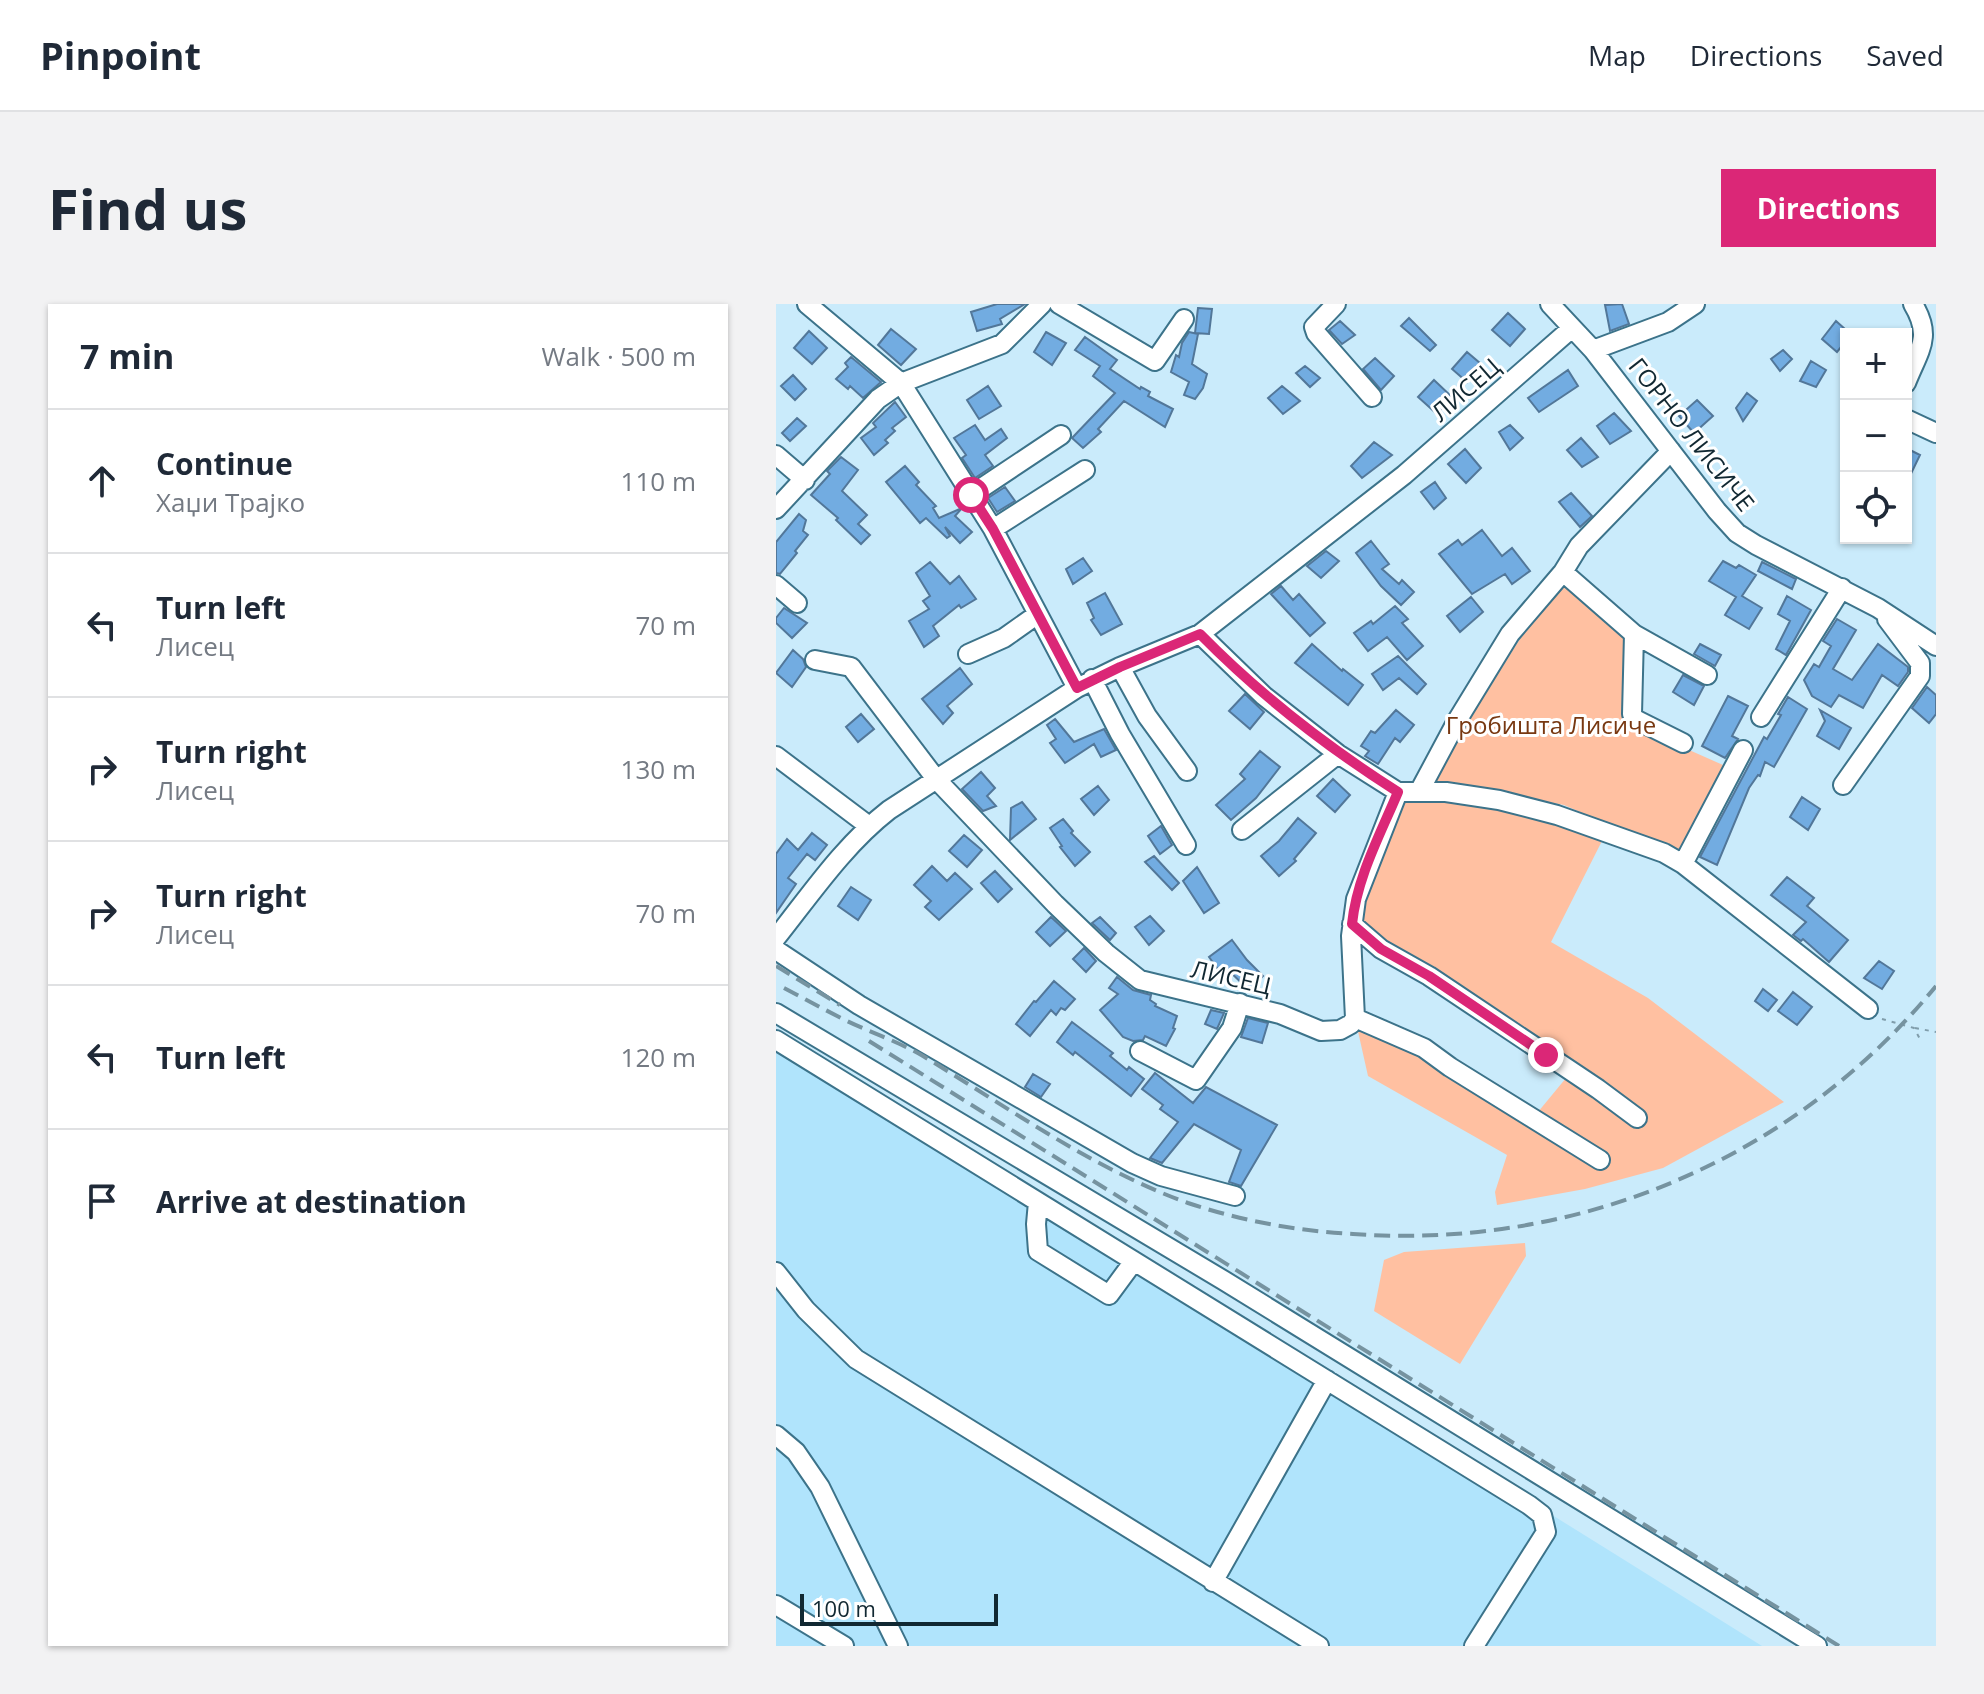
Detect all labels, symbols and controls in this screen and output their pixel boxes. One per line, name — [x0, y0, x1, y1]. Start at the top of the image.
text: Pinpoint — [40, 29, 201, 81]
text: Map — [1588, 36, 1646, 74]
text: Directions — [1690, 36, 1822, 74]
text: Saved — [1866, 36, 1944, 74]
button: Directions — [1721, 169, 1936, 247]
text: Find us — [48, 170, 247, 246]
map controls — [1840, 328, 1912, 544]
button: + — [1840, 328, 1912, 400]
text: 7 min — [80, 333, 174, 379]
text: Walk · 500 m — [542, 338, 696, 374]
street label: ЛИСЕЦ — [1424, 350, 1507, 428]
street label: ГОРНО ЛИСИЧЕ — [1622, 350, 1763, 518]
button: − — [1840, 400, 1912, 472]
text: Continue — [156, 443, 293, 484]
icon: ahead — [80, 459, 124, 503]
text: 110 m — [621, 463, 696, 499]
button: locate — [1840, 472, 1912, 544]
route start — [953, 477, 989, 513]
text: Хаџи Трајко — [156, 484, 305, 520]
text: Turn left — [156, 587, 286, 628]
icon: left — [80, 603, 124, 647]
text: 70 m — [635, 607, 696, 643]
text: Лисец — [156, 628, 234, 664]
park label: Гробишта Лисиче — [1446, 708, 1656, 741]
text: Turn right — [156, 731, 307, 772]
icon: right — [80, 747, 124, 791]
text: 130 m — [621, 751, 696, 787]
text: Лисец — [156, 772, 234, 808]
text: Turn right — [156, 875, 307, 916]
icon: right — [80, 891, 124, 935]
text: 70 m — [635, 895, 696, 931]
text: Лисец — [156, 916, 234, 952]
street label: ЛИСЕЦ — [1188, 951, 1275, 1002]
icon: left — [80, 1035, 124, 1079]
text: Turn left — [156, 1037, 286, 1078]
route end — [1528, 1037, 1564, 1073]
text: 120 m — [621, 1039, 696, 1075]
icon: arrive — [80, 1179, 124, 1223]
text: Arrive at destination — [156, 1181, 467, 1222]
scale bar — [800, 1590, 998, 1626]
text: 100 m — [812, 1593, 876, 1623]

